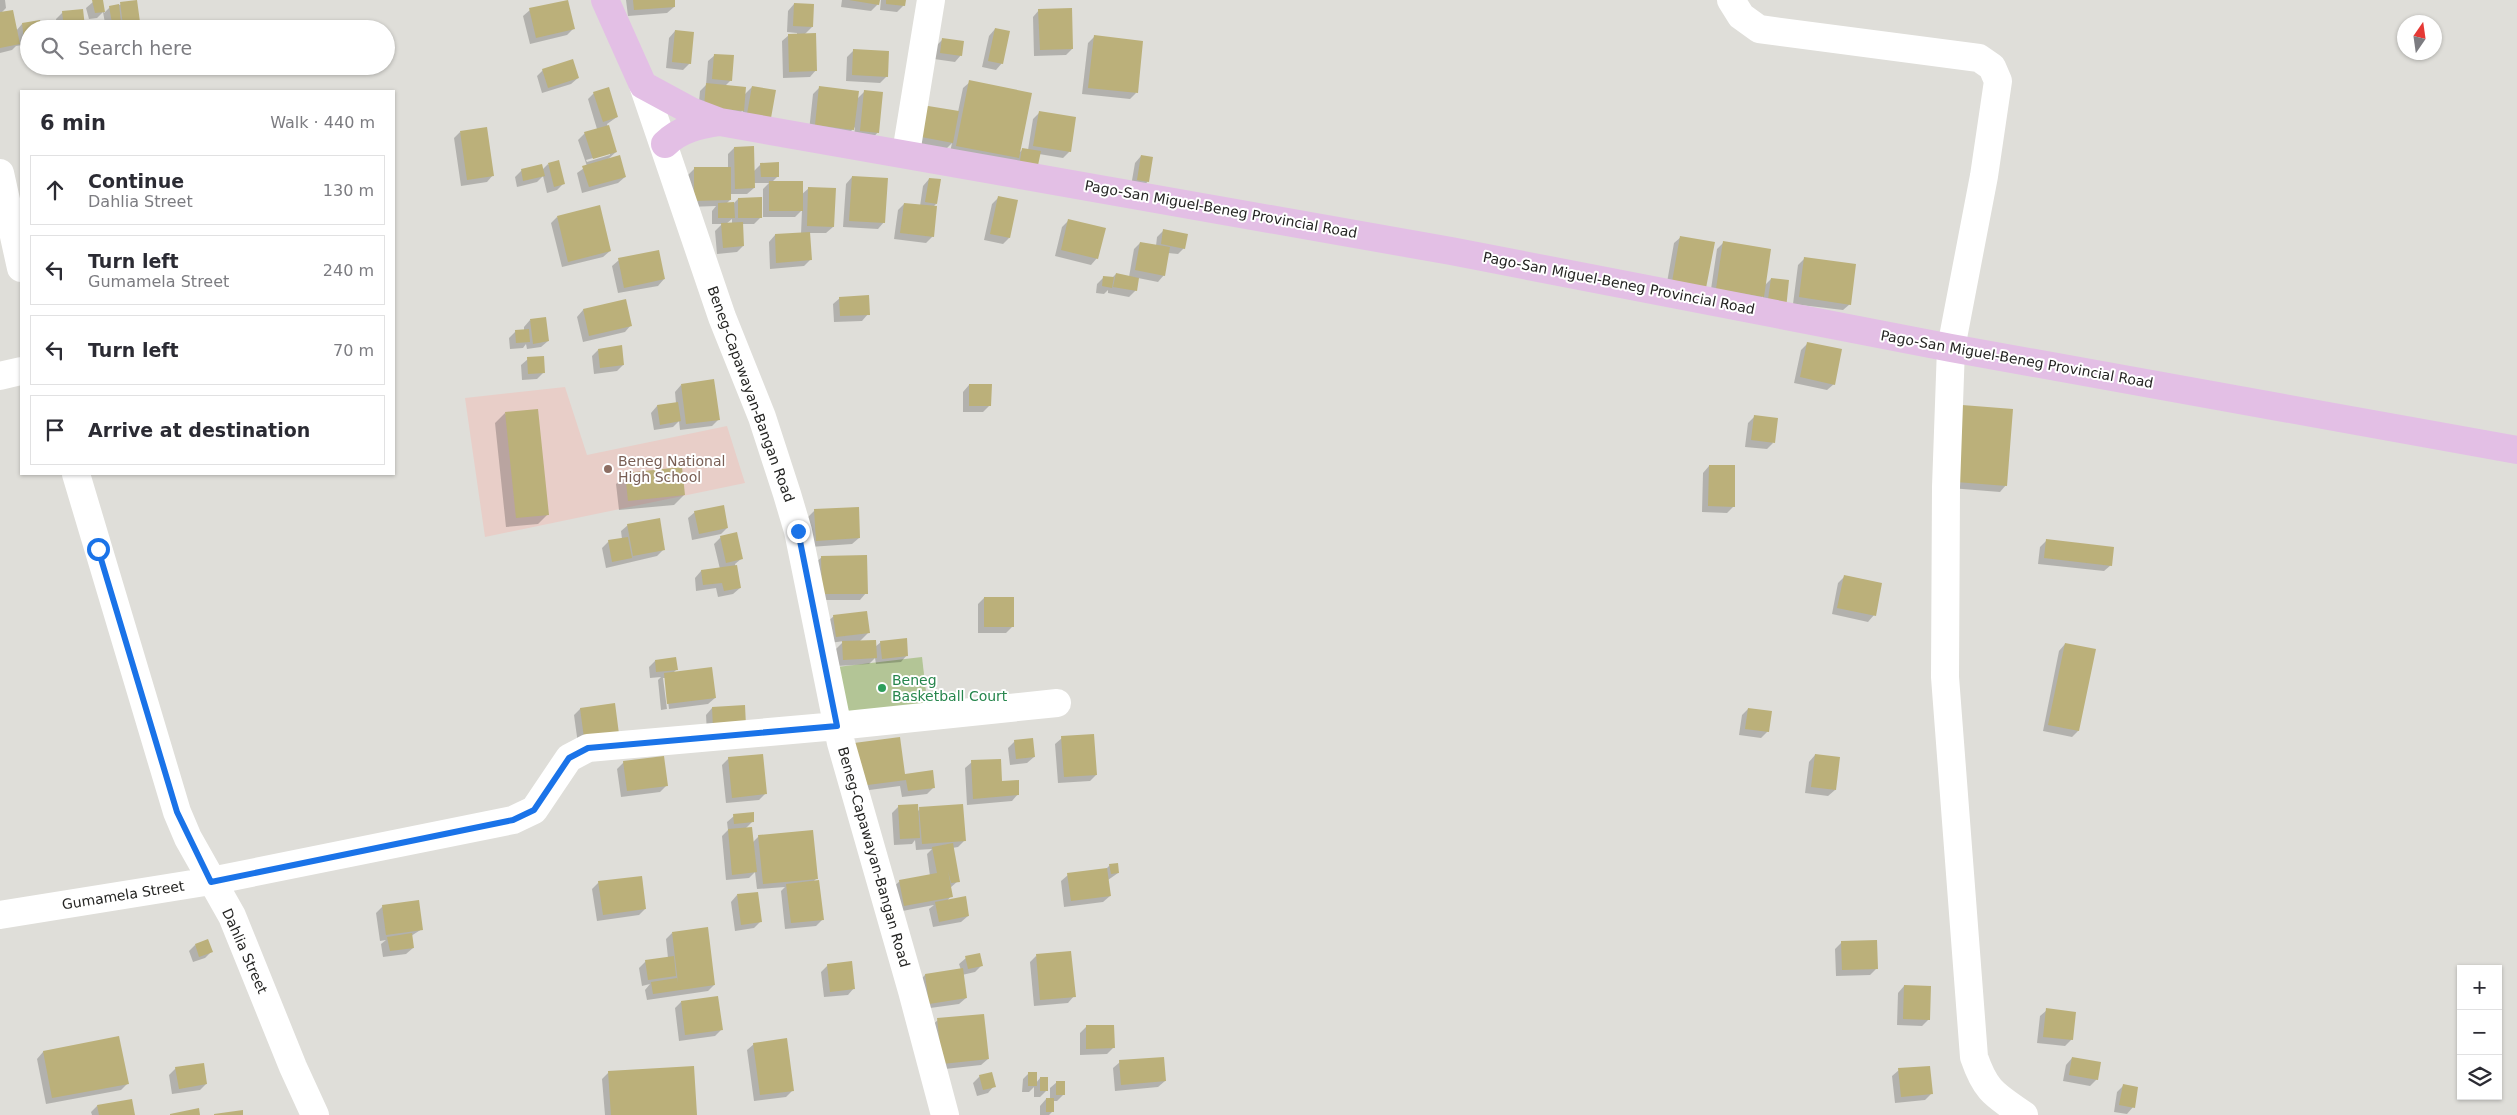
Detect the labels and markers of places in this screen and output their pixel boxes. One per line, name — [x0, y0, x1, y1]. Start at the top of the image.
place label: Beneg National High School — [618, 453, 725, 485]
marker: Beneg National High School — [602, 463, 614, 475]
place label: Beneg Basketball Court — [892, 672, 1008, 704]
marker: Beneg Basketball Court — [876, 682, 888, 694]

